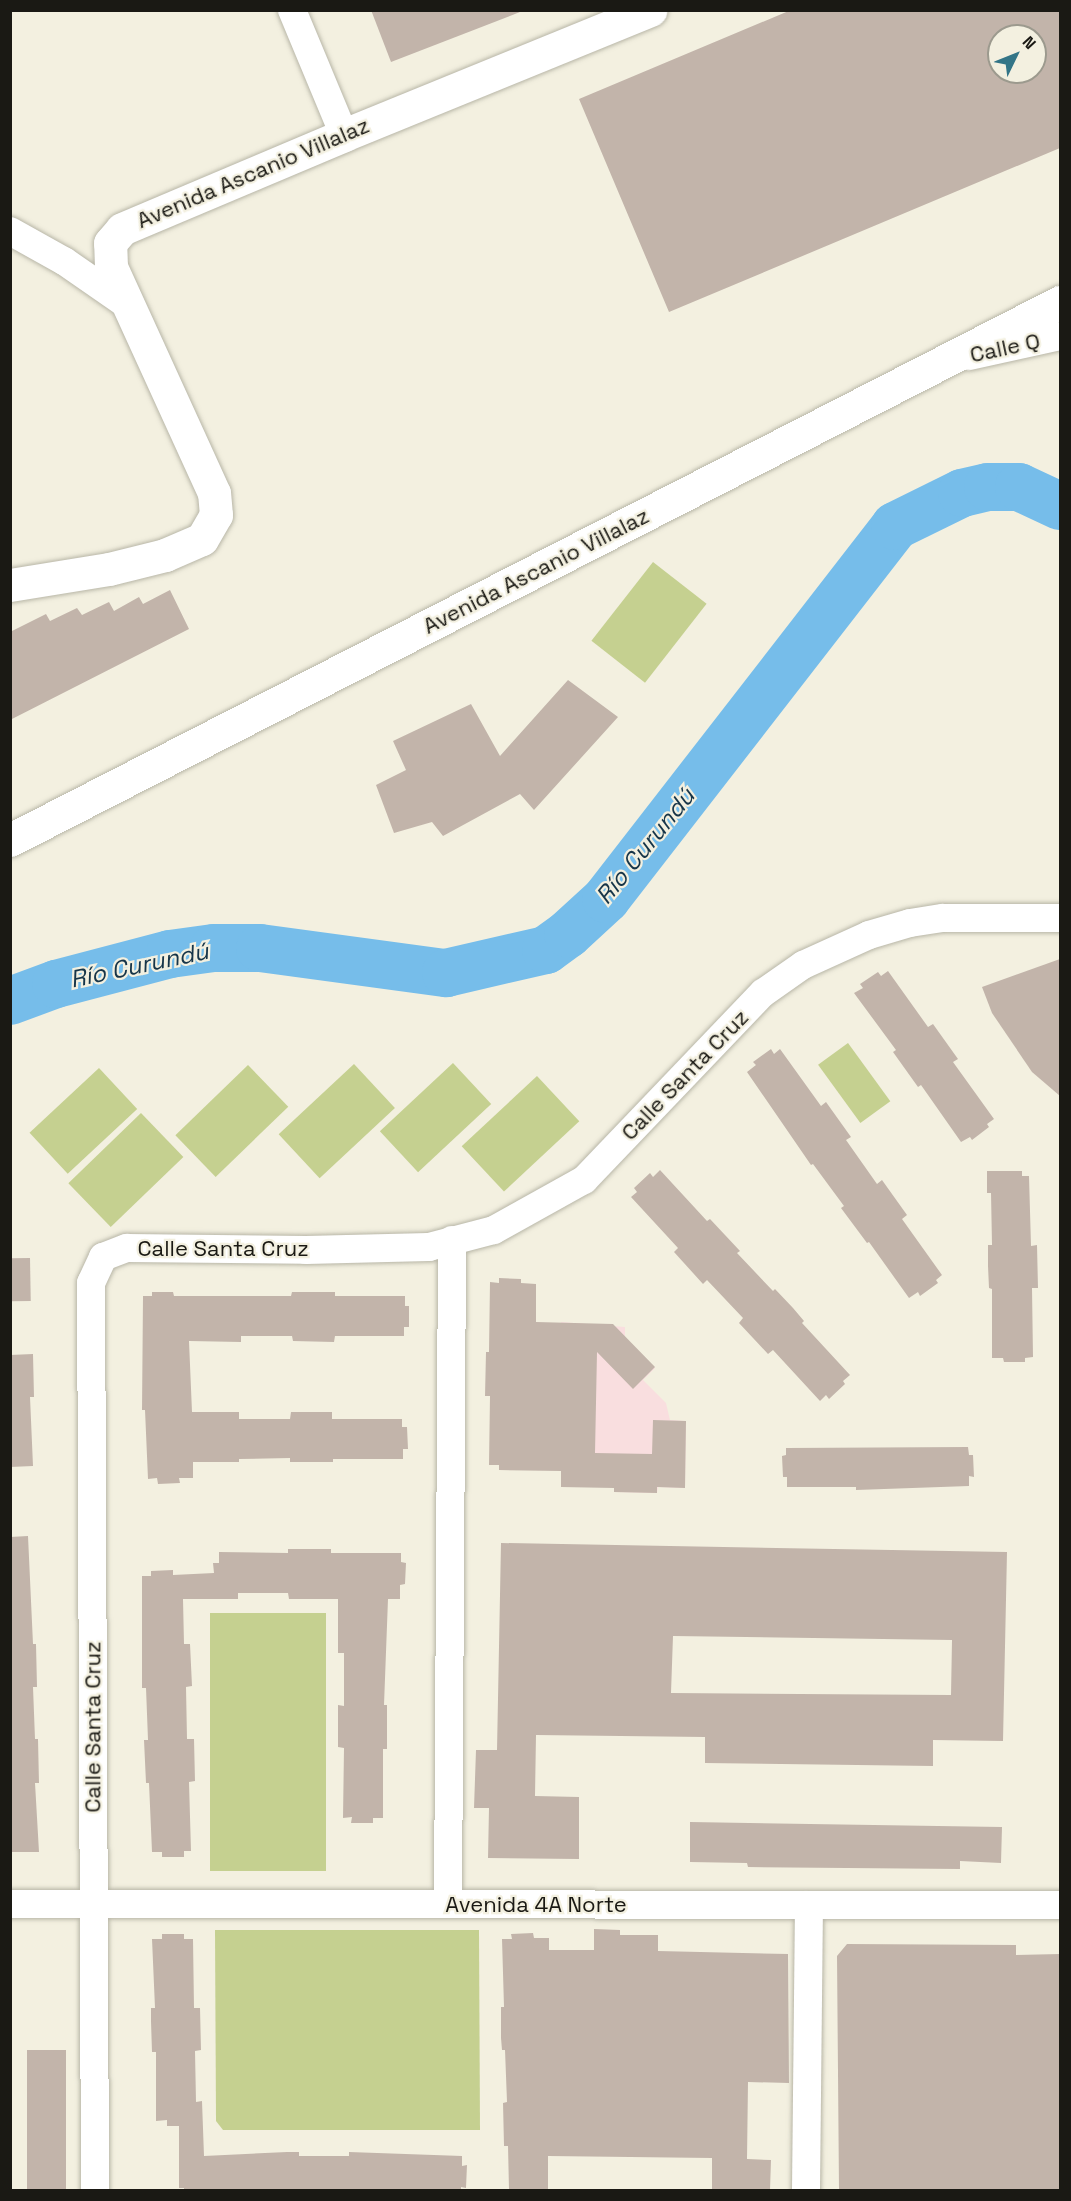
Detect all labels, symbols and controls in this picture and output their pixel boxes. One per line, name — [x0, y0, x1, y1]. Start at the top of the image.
north arrow — [987, 24, 1047, 84]
text: N — [1018, 32, 1040, 54]
street label: Avenida Ascanio Villalaz — [133, 112, 373, 234]
street label: Calle Q — [968, 328, 1042, 368]
street label: Avenida Ascanio Villalaz — [418, 502, 654, 640]
water label: Río Curundú — [590, 782, 700, 910]
water label: Río Curundú — [67, 936, 211, 994]
street label: Calle Santa Cruz — [616, 1004, 754, 1146]
street label: Calle Santa Cruz — [137, 1236, 309, 1262]
street label: Calle Santa Cruz — [80, 1641, 106, 1813]
street label: Avenida 4A Norte — [445, 1892, 627, 1918]

